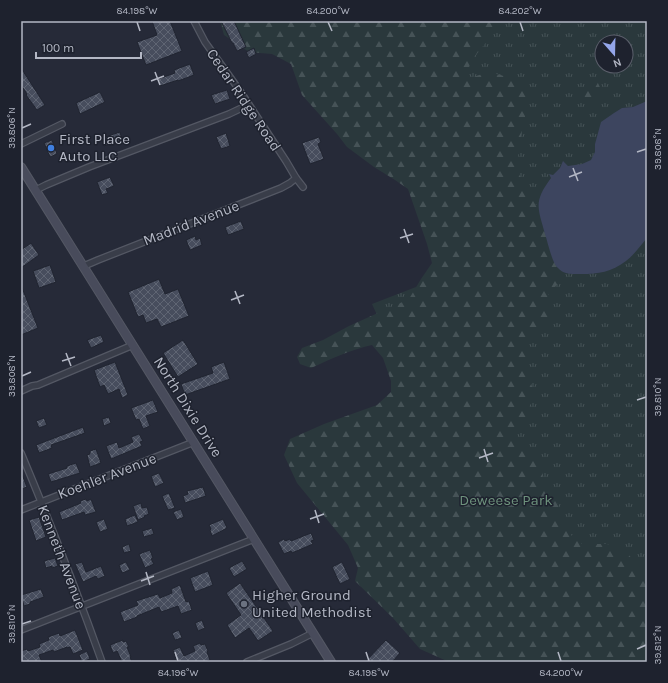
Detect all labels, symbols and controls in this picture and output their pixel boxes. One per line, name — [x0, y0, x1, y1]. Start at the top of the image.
text: 84.198°W — [116, 5, 158, 17]
text: 84.200°W — [306, 5, 350, 17]
text: 84.202°W — [498, 5, 542, 17]
scale bar — [36, 34, 141, 60]
north arrow — [594, 34, 634, 74]
text: 100 m — [42, 41, 74, 55]
street label: Cedar Ridge Road — [203, 45, 285, 155]
text: N — [611, 55, 623, 70]
text: 39.806°N — [6, 107, 18, 149]
text: 39.808°N — [652, 128, 664, 170]
place label: First Place Auto LLC — [59, 130, 130, 165]
marker: First Place Auto LLC — [46, 143, 56, 153]
street label: Madrid Avenue — [140, 196, 242, 250]
street label: North Dixie Drive — [150, 353, 226, 461]
text: 39.808°N — [6, 355, 18, 397]
text: 39.810°N — [652, 377, 664, 417]
street label: Koehler Avenue — [55, 449, 159, 503]
park label: Deweese Park — [459, 491, 553, 509]
street label: Kenneth Avenue — [34, 502, 90, 612]
place label: Higher Ground United Methodist — [252, 586, 372, 621]
marker: Higher Ground United Methodist — [239, 599, 249, 609]
text: 39.810°N — [6, 604, 18, 644]
text: 39.812°N — [652, 626, 664, 664]
text: 84.196°W — [158, 667, 198, 679]
text: 84.198°W — [348, 667, 390, 679]
text: 84.200°W — [539, 667, 583, 679]

